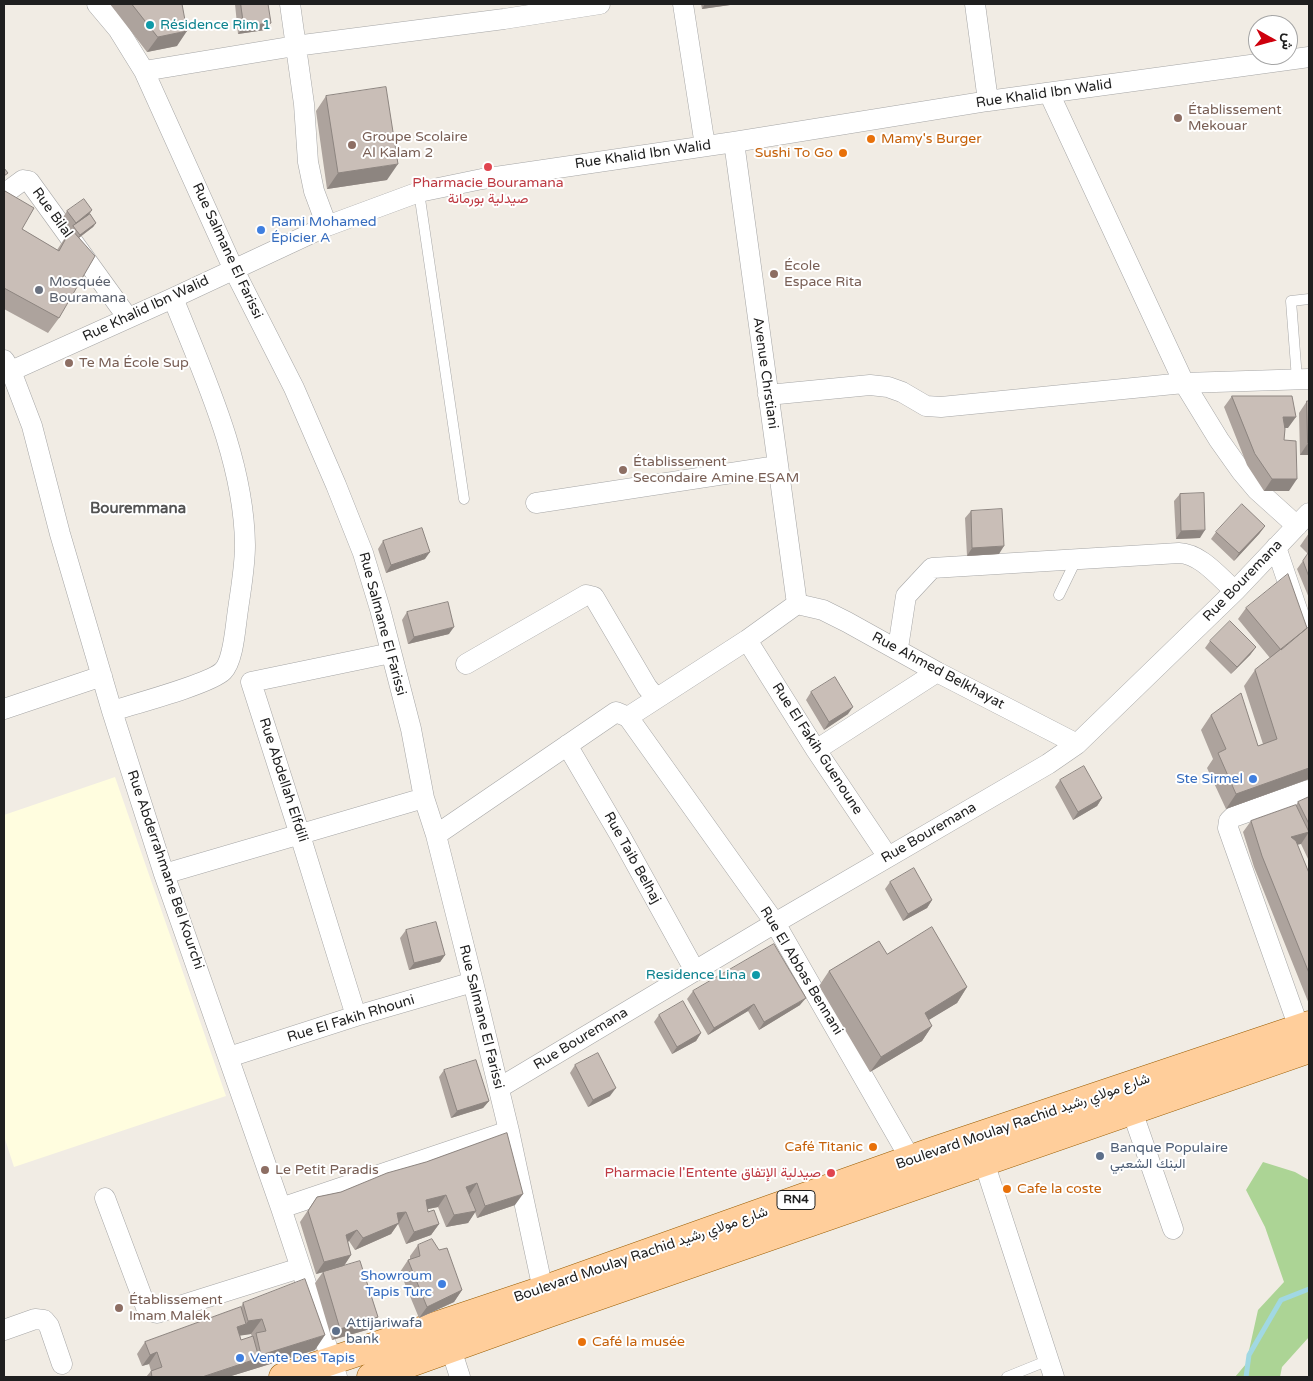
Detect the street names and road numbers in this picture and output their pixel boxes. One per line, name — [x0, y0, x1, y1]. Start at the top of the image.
street label: Rue Khalid Ibn Walid — [975, 76, 1113, 112]
street label: Rue Khalid Ibn Walid — [574, 137, 712, 173]
street label: Rue Salmane El Farissi — [188, 180, 266, 322]
street label: Rue Bilal — [28, 185, 76, 241]
street label: Rue Khalid Ibn Walid — [80, 272, 212, 346]
street label: Avenue Chrstiani — [749, 316, 781, 430]
street label: Rue Bouremana — [1200, 537, 1286, 625]
street label: Rue Salmane El Farissi — [355, 550, 409, 698]
street label: Rue Ahmed Belkhayat — [869, 629, 1007, 713]
street label: Rue El Fakih Guenoune — [768, 680, 866, 818]
street label: Rue Abdellah Elfdili — [255, 716, 311, 844]
street label: Rue Abderrahmane Bel Kourchi — [123, 768, 207, 972]
street label: Rue Bouremana — [879, 799, 979, 867]
street label: Rue Taib Belhaj — [600, 809, 664, 907]
street label: Rue El Abbas Bennani — [756, 904, 846, 1038]
street label: Rue Salmane El Farissi — [455, 943, 507, 1091]
street label: Rue El Fakih Rhouni — [285, 992, 417, 1046]
street label: Rue Bouremana — [531, 1004, 631, 1074]
street label: Boulevard Moulay Rachid شارع مولاي رشيد — [894, 1070, 1152, 1174]
road number: RN4 — [777, 1190, 815, 1210]
street label: Boulevard Moulay Rachid شارع مولاي رشيد — [512, 1203, 770, 1307]

